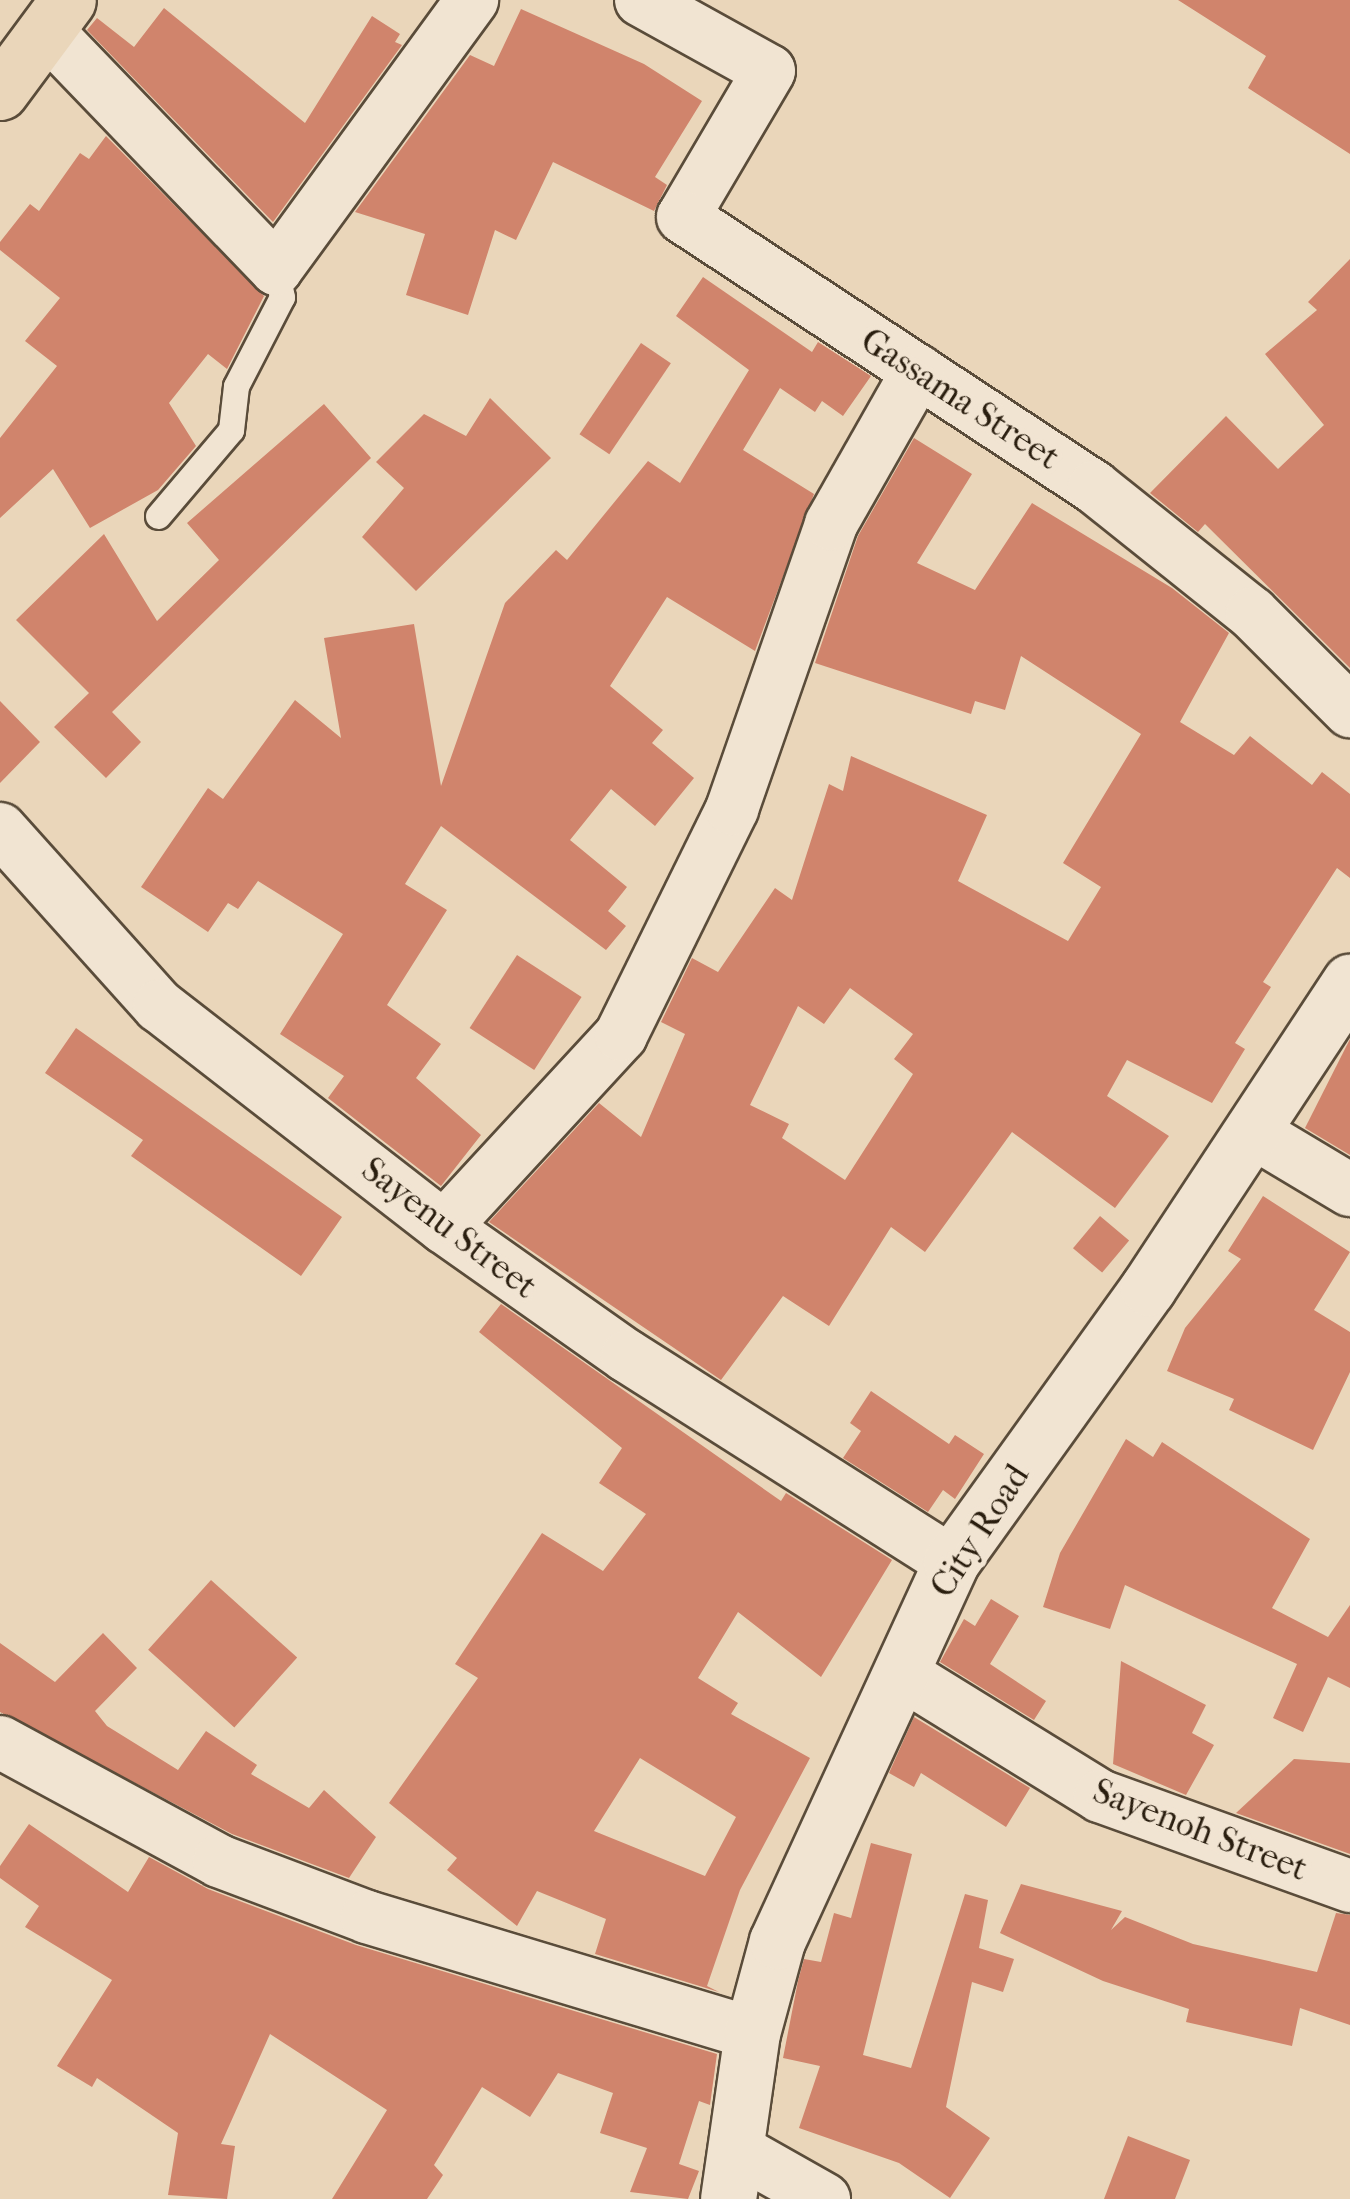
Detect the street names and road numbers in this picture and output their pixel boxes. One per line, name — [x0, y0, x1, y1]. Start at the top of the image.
street label: Gassama Street — [853, 319, 1067, 479]
street label: Sayenu Street — [353, 1148, 545, 1308]
street label: City Road — [922, 1457, 1038, 1605]
street label: Sayenoh Street — [1087, 1770, 1313, 1890]

